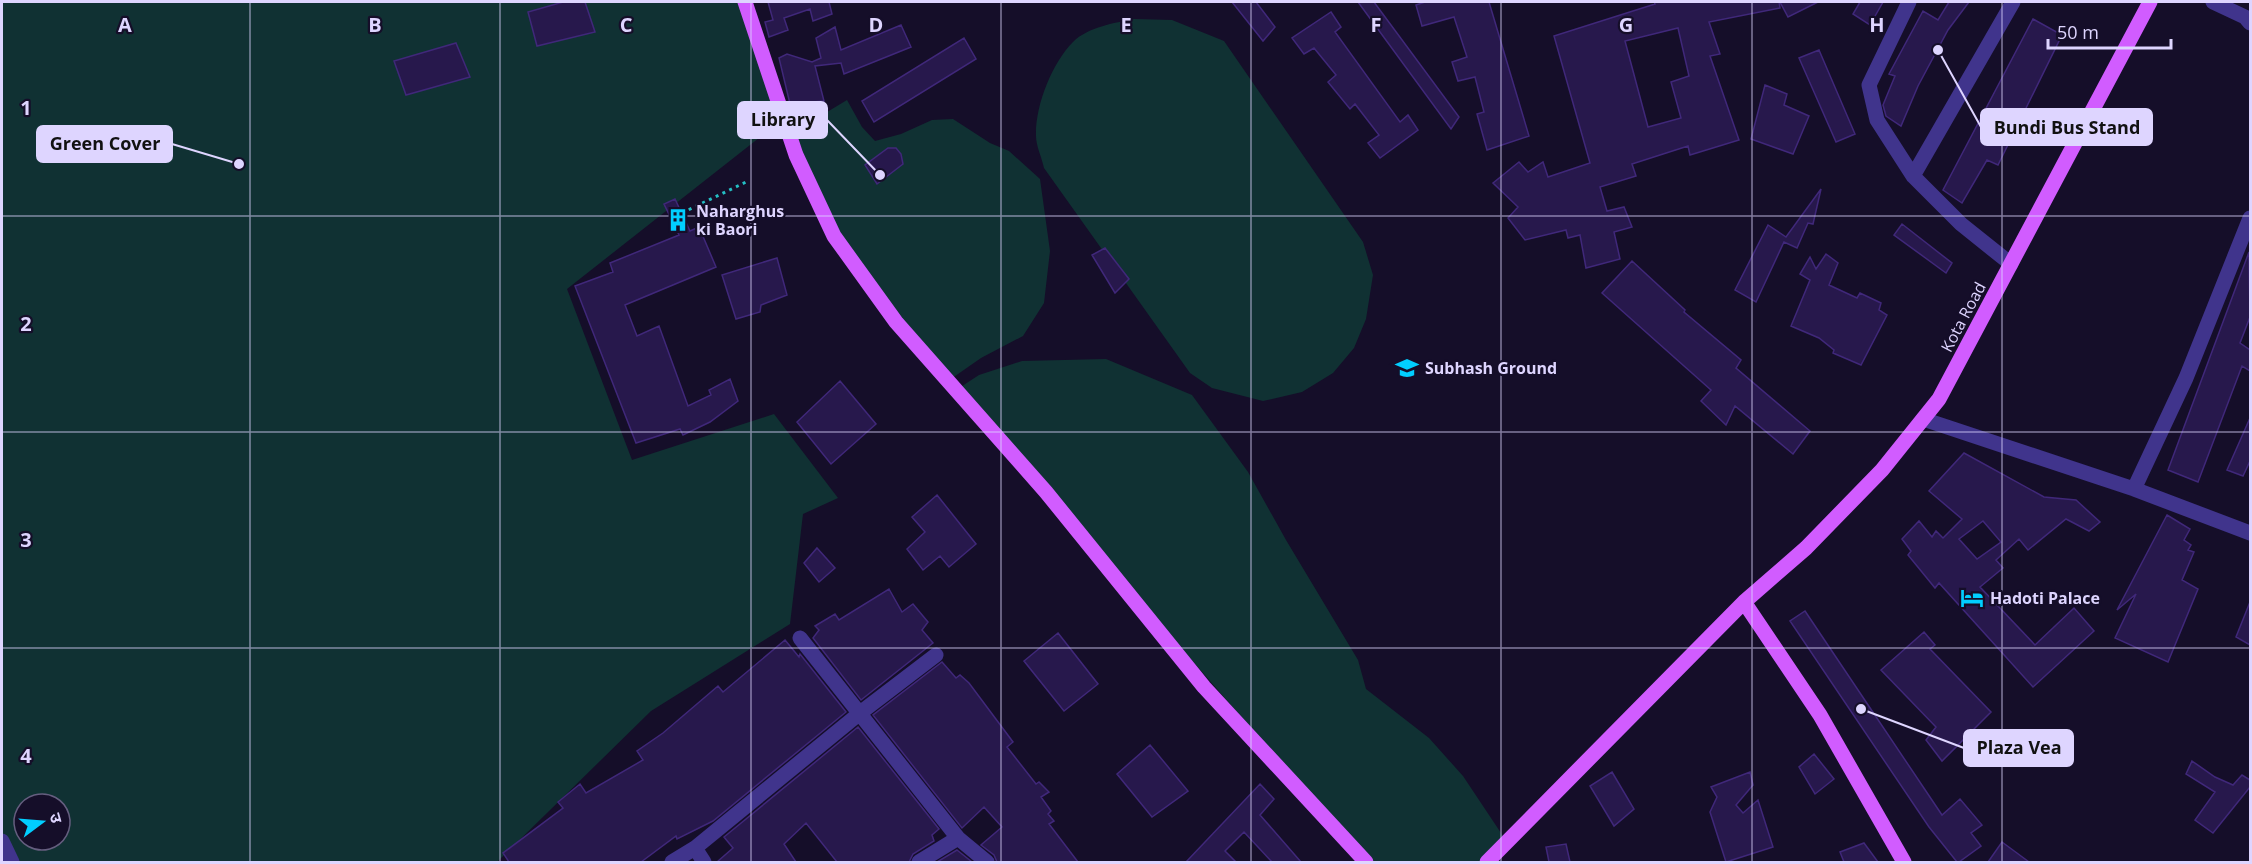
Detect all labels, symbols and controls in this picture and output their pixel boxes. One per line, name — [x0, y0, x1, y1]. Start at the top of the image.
text: A — [118, 11, 132, 38]
text: B — [368, 11, 382, 38]
text: C — [620, 11, 633, 38]
text: D — [869, 11, 883, 38]
text: E — [1120, 11, 1132, 38]
text: F — [1371, 11, 1381, 38]
text: G — [1619, 11, 1633, 38]
text: H — [1869, 11, 1885, 38]
scale bar — [2048, 12, 2171, 50]
text: 50 m — [2057, 20, 2099, 44]
text: 1 — [20, 94, 32, 121]
callout: Library — [738, 102, 827, 138]
text: Library — [751, 107, 816, 131]
callout: Bundi Bus Stand — [1981, 109, 2152, 145]
text: Bundi Bus Stand — [1994, 115, 2140, 139]
callout: Green Cover — [37, 126, 172, 162]
text: Green Cover — [50, 131, 160, 155]
place label: Naharghus ki Baori — [696, 200, 784, 240]
building icon: Naharghus ki Baori — [665, 207, 691, 233]
street label: Kota Road — [1935, 278, 1991, 356]
text: 2 — [20, 310, 32, 337]
school or university icon: Subhash Ground — [1394, 355, 1420, 381]
place label: Subhash Ground — [1425, 357, 1557, 379]
text: 3 — [20, 526, 32, 553]
hotel icon: Hadoti Palace — [1959, 585, 1985, 611]
place label: Hadoti Palace — [1990, 587, 2100, 609]
callout: Plaza Vea — [1964, 730, 2073, 766]
text: Plaza Vea — [1976, 735, 2062, 759]
text: 4 — [20, 742, 32, 769]
north arrow — [12, 792, 72, 852]
text: उ — [45, 810, 68, 826]

